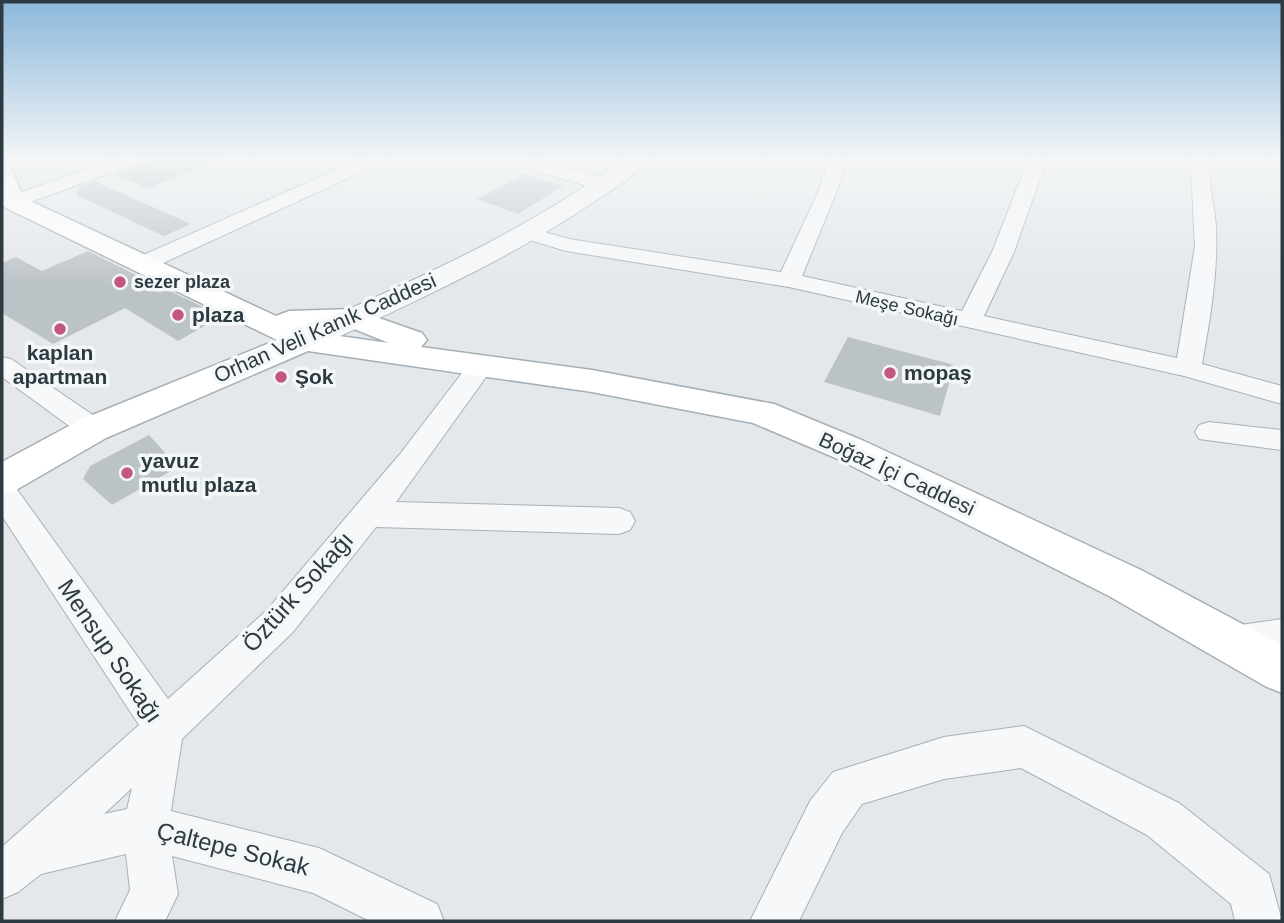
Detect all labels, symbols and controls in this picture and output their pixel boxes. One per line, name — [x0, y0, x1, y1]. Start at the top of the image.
street label: Orhan Veli Kanık Caddesi — [210, 268, 439, 387]
place label: sezer plaza — [134, 272, 231, 292]
marker: sezer plaza — [112, 274, 128, 290]
street label: Meşe Sokağı — [854, 286, 960, 330]
place label: plaza — [192, 303, 245, 326]
marker: plaza — [170, 307, 186, 323]
marker: kaplan apartman — [52, 321, 68, 337]
place label: kaplan apartman — [13, 341, 107, 388]
place label: mopaş — [904, 361, 972, 384]
place label: Şok — [295, 365, 334, 388]
marker: mopaş — [882, 365, 898, 381]
marker: Şok — [273, 369, 289, 385]
street label: Boğaz İçi Caddesi — [816, 427, 979, 520]
place label: yavuz mutlu plaza — [141, 449, 257, 496]
marker: yavuz mutlu plaza — [119, 465, 135, 481]
street label: Öztürk Sokağı — [237, 526, 359, 657]
street label: Mensup Sokağı — [53, 574, 168, 727]
street label: Çaltepe Sokak — [154, 817, 313, 881]

